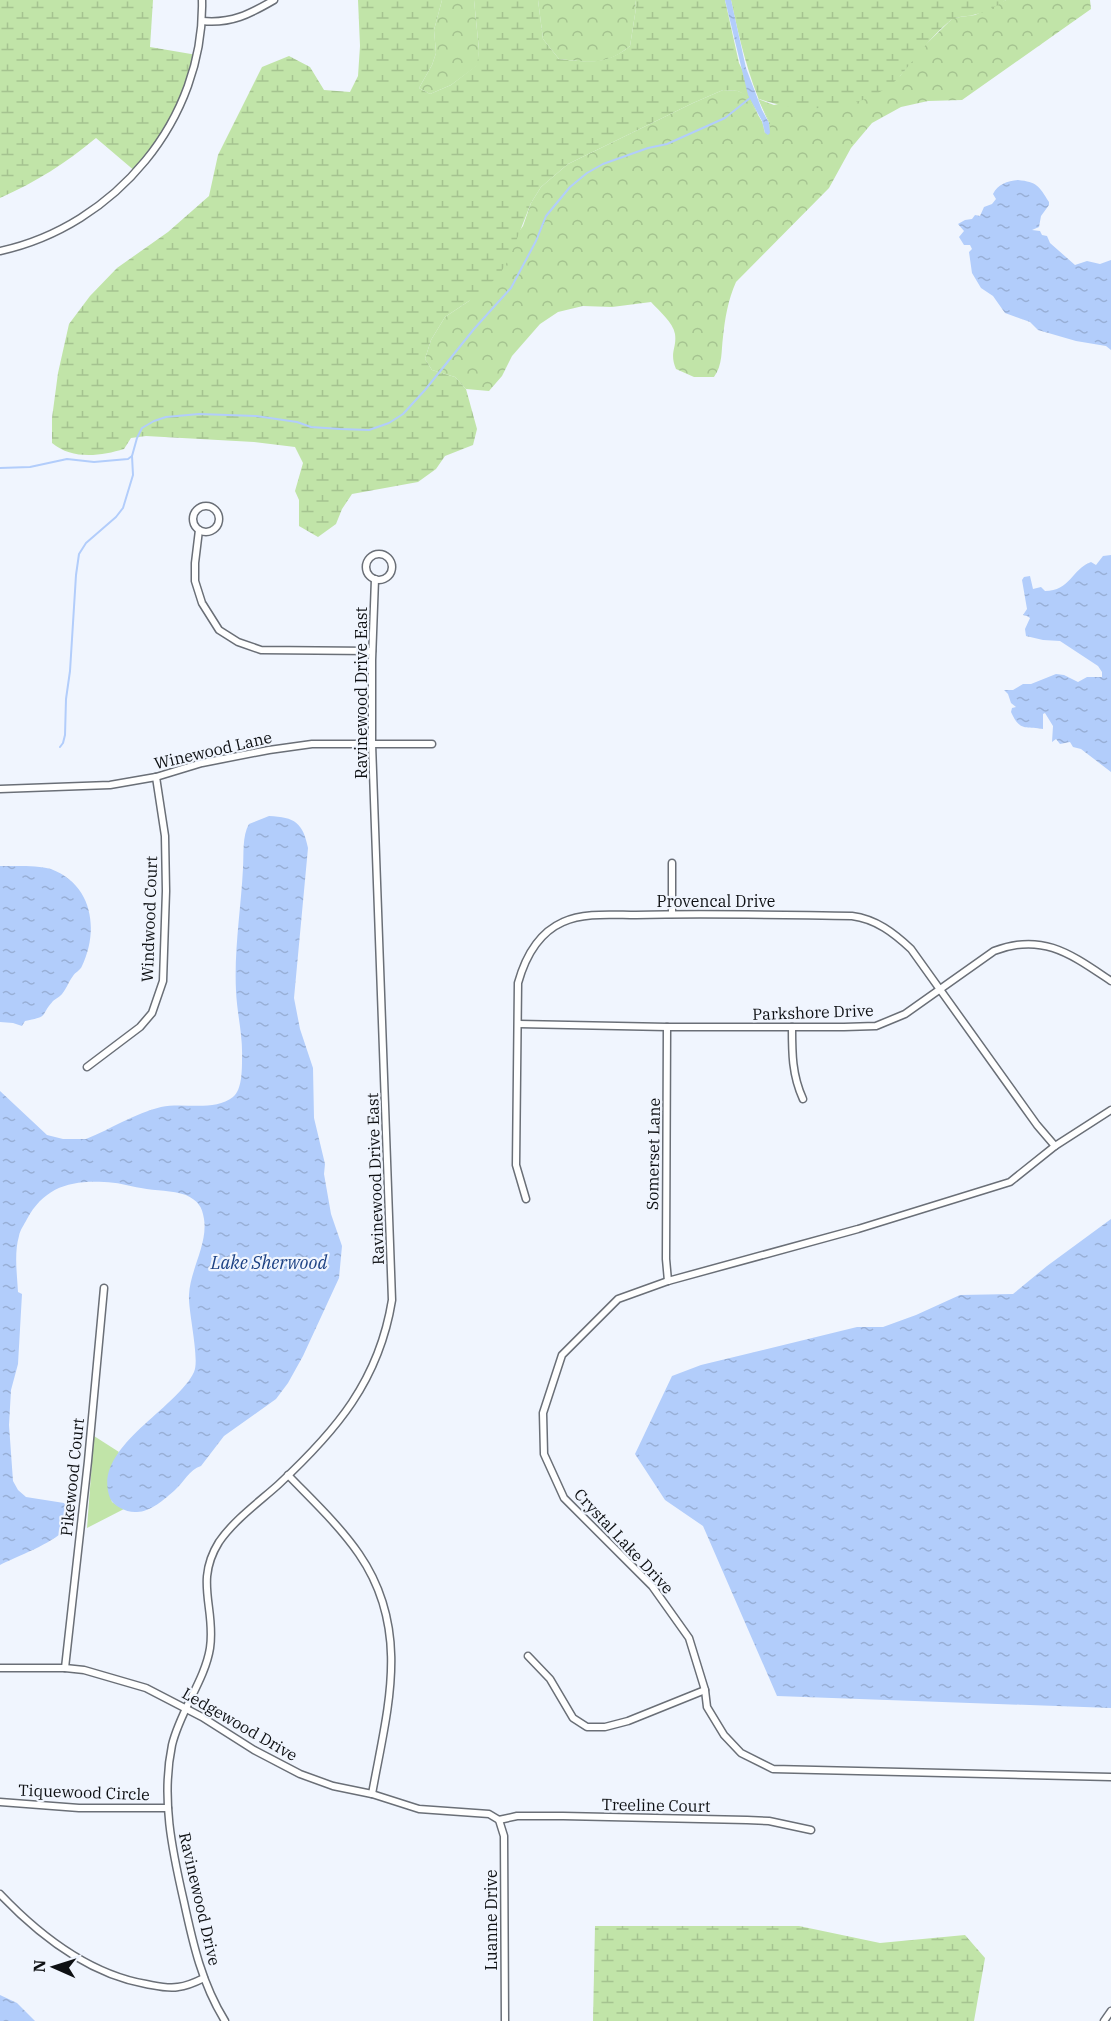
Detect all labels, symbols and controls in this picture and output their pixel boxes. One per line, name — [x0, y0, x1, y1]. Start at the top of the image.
street label: Ravinewood Drive East — [351, 607, 371, 779]
street label: Winewood Lane — [152, 727, 274, 773]
street label: Windwood Court — [137, 855, 161, 983]
street label: Provencal Drive — [657, 891, 775, 911]
street label: Parkshore Drive — [752, 1000, 874, 1024]
street label: Ravinewood Drive East — [362, 1092, 388, 1265]
street label: Somerset Lane — [642, 1098, 664, 1210]
water label: Lake Sherwood — [210, 1251, 327, 1274]
street label: Pikewood Court — [56, 1416, 88, 1537]
street label: Crystal Lake Drive — [570, 1484, 678, 1598]
street label: Ledgewood Drive — [179, 1683, 301, 1765]
street label: Tiquewood Circle — [18, 1780, 150, 1804]
street label: Treeline Court — [601, 1794, 711, 1816]
street label: Ravinewood Drive — [175, 1830, 225, 1968]
street label: Luanne Drive — [481, 1869, 501, 1971]
north arrow — [24, 1937, 84, 1997]
text: N — [29, 1959, 49, 1973]

